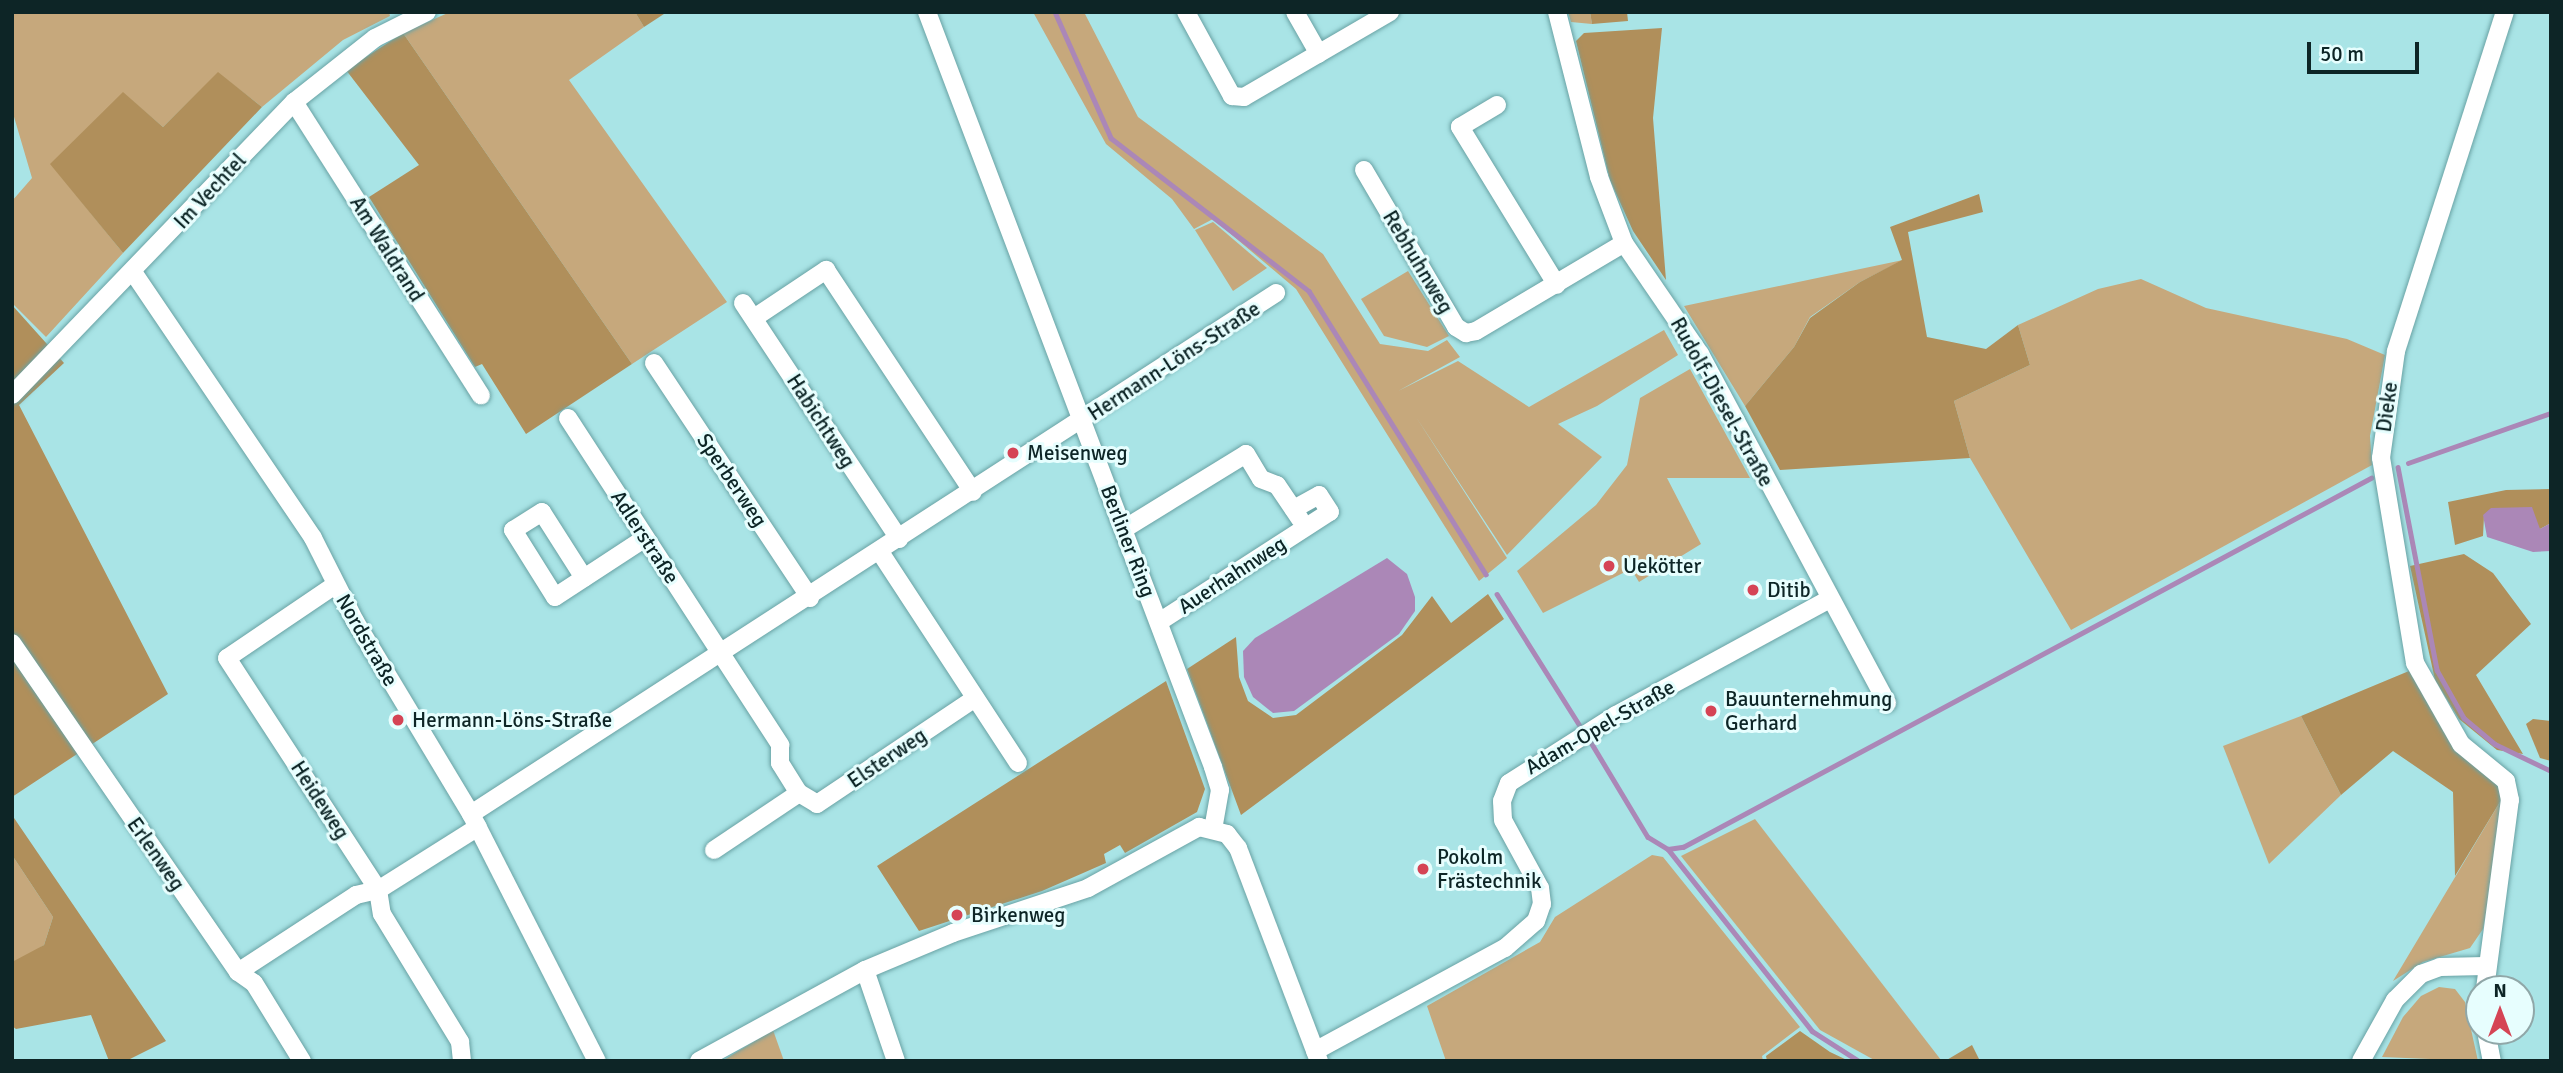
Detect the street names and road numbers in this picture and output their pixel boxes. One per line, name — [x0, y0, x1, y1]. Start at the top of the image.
street label: Im Vechtel — [169, 148, 251, 234]
street label: Am Waldrand — [345, 191, 429, 307]
street label: Rebhuhnweg — [1377, 206, 1459, 318]
street label: Hermann-Löns-Straße — [1083, 296, 1265, 426]
street label: Rudolf-Diesel-Straße — [1665, 313, 1779, 491]
street label: Habichtweg — [781, 369, 861, 473]
street label: Dieke — [2371, 380, 2403, 434]
street label: Sperberweg — [692, 428, 772, 532]
street label: Berliner Ring — [1095, 481, 1161, 601]
street label: Adlerstraße — [605, 485, 685, 589]
street label: Auerhahnweg — [1173, 531, 1291, 619]
street label: Nordstraße — [331, 589, 403, 691]
street label: Adam-Opel-Straße — [1521, 674, 1679, 780]
street label: Elsterweg — [843, 723, 931, 793]
street label: Heideweg — [285, 756, 355, 844]
street label: Erlenweg — [122, 812, 190, 896]

